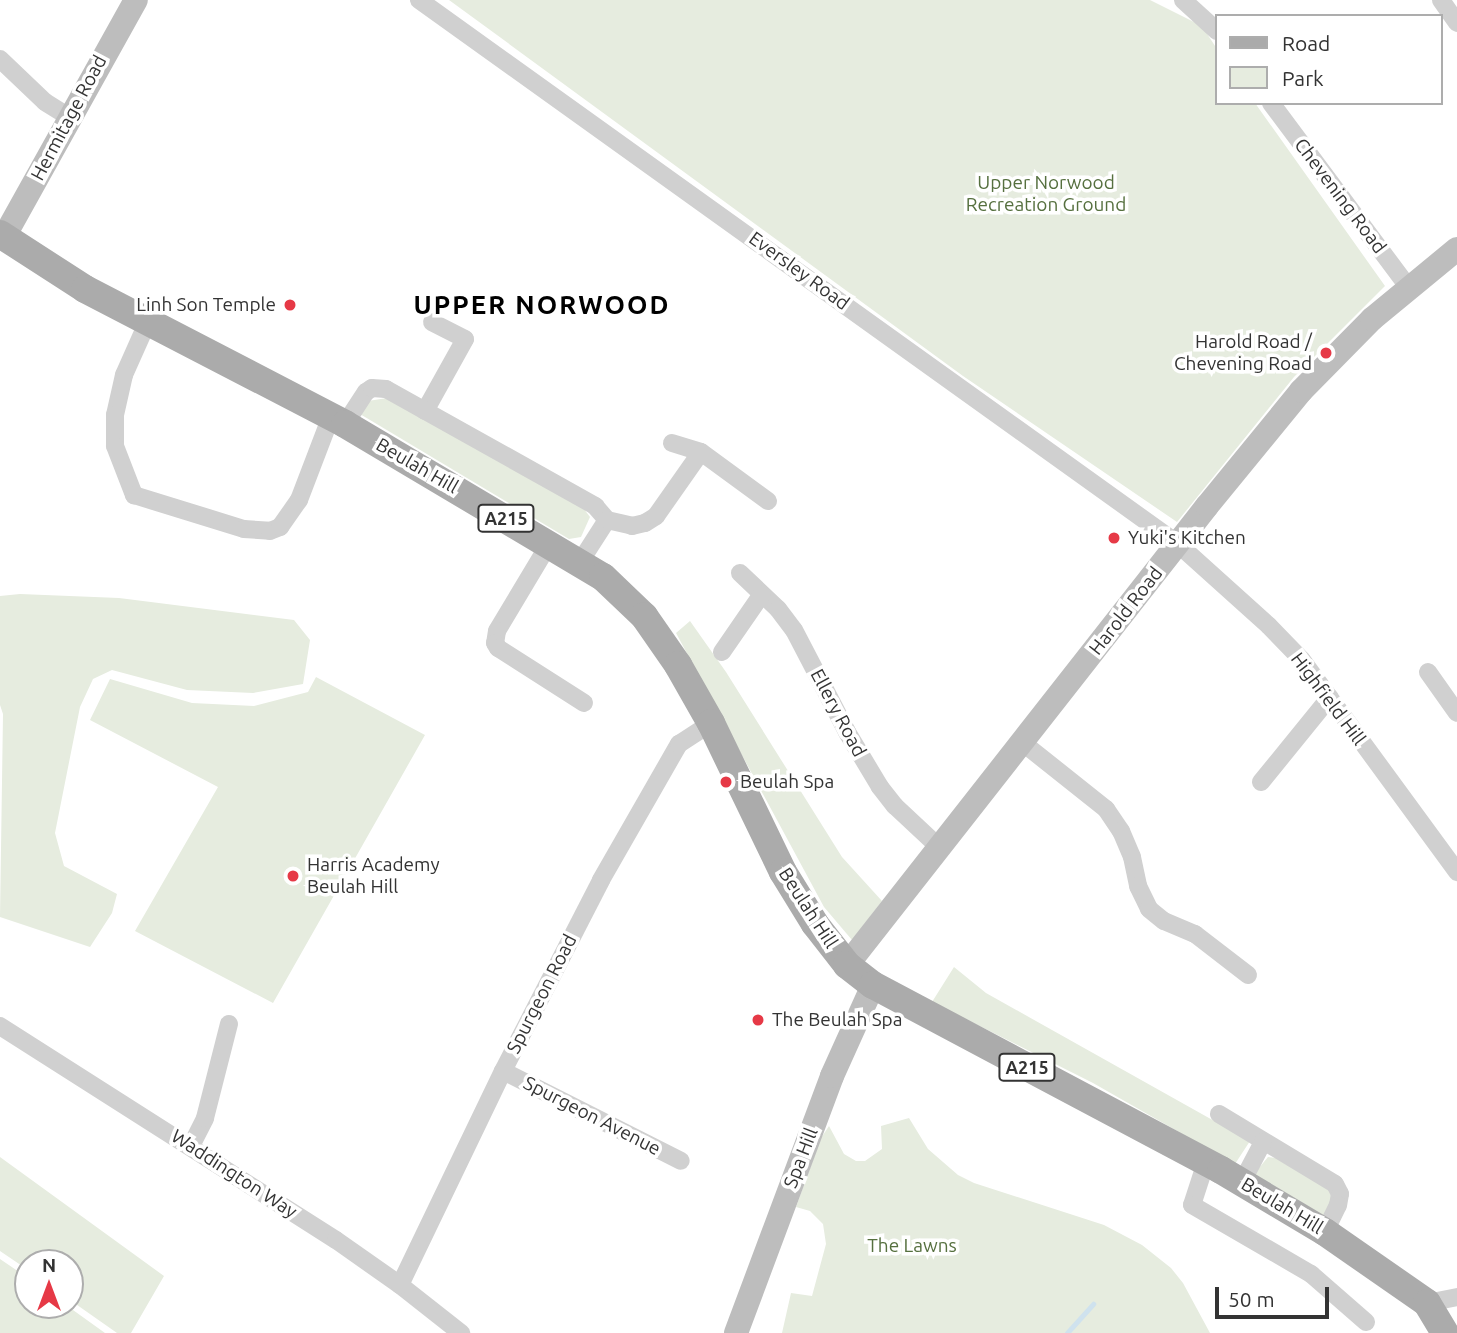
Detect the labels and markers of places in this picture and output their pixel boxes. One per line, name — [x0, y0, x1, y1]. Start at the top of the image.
place label: Linh Son Temple — [136, 294, 276, 316]
marker: Linh Son Temple — [282, 297, 298, 313]
place label: Harold Road / Chevening Road — [1174, 331, 1312, 375]
marker: Harold Road / Chevening Road — [1318, 345, 1334, 361]
place label: Yuki's Kitchen — [1128, 527, 1246, 549]
marker: Yuki's Kitchen — [1106, 530, 1122, 546]
place label: Beulah Spa — [740, 771, 834, 793]
marker: Beulah Spa — [718, 774, 734, 790]
place label: Harris Academy Beulah Hill — [307, 854, 440, 898]
marker: Harris Academy Beulah Hill — [285, 868, 301, 884]
place label: The Beulah Spa — [772, 1009, 902, 1031]
marker: The Beulah Spa — [750, 1012, 766, 1028]

